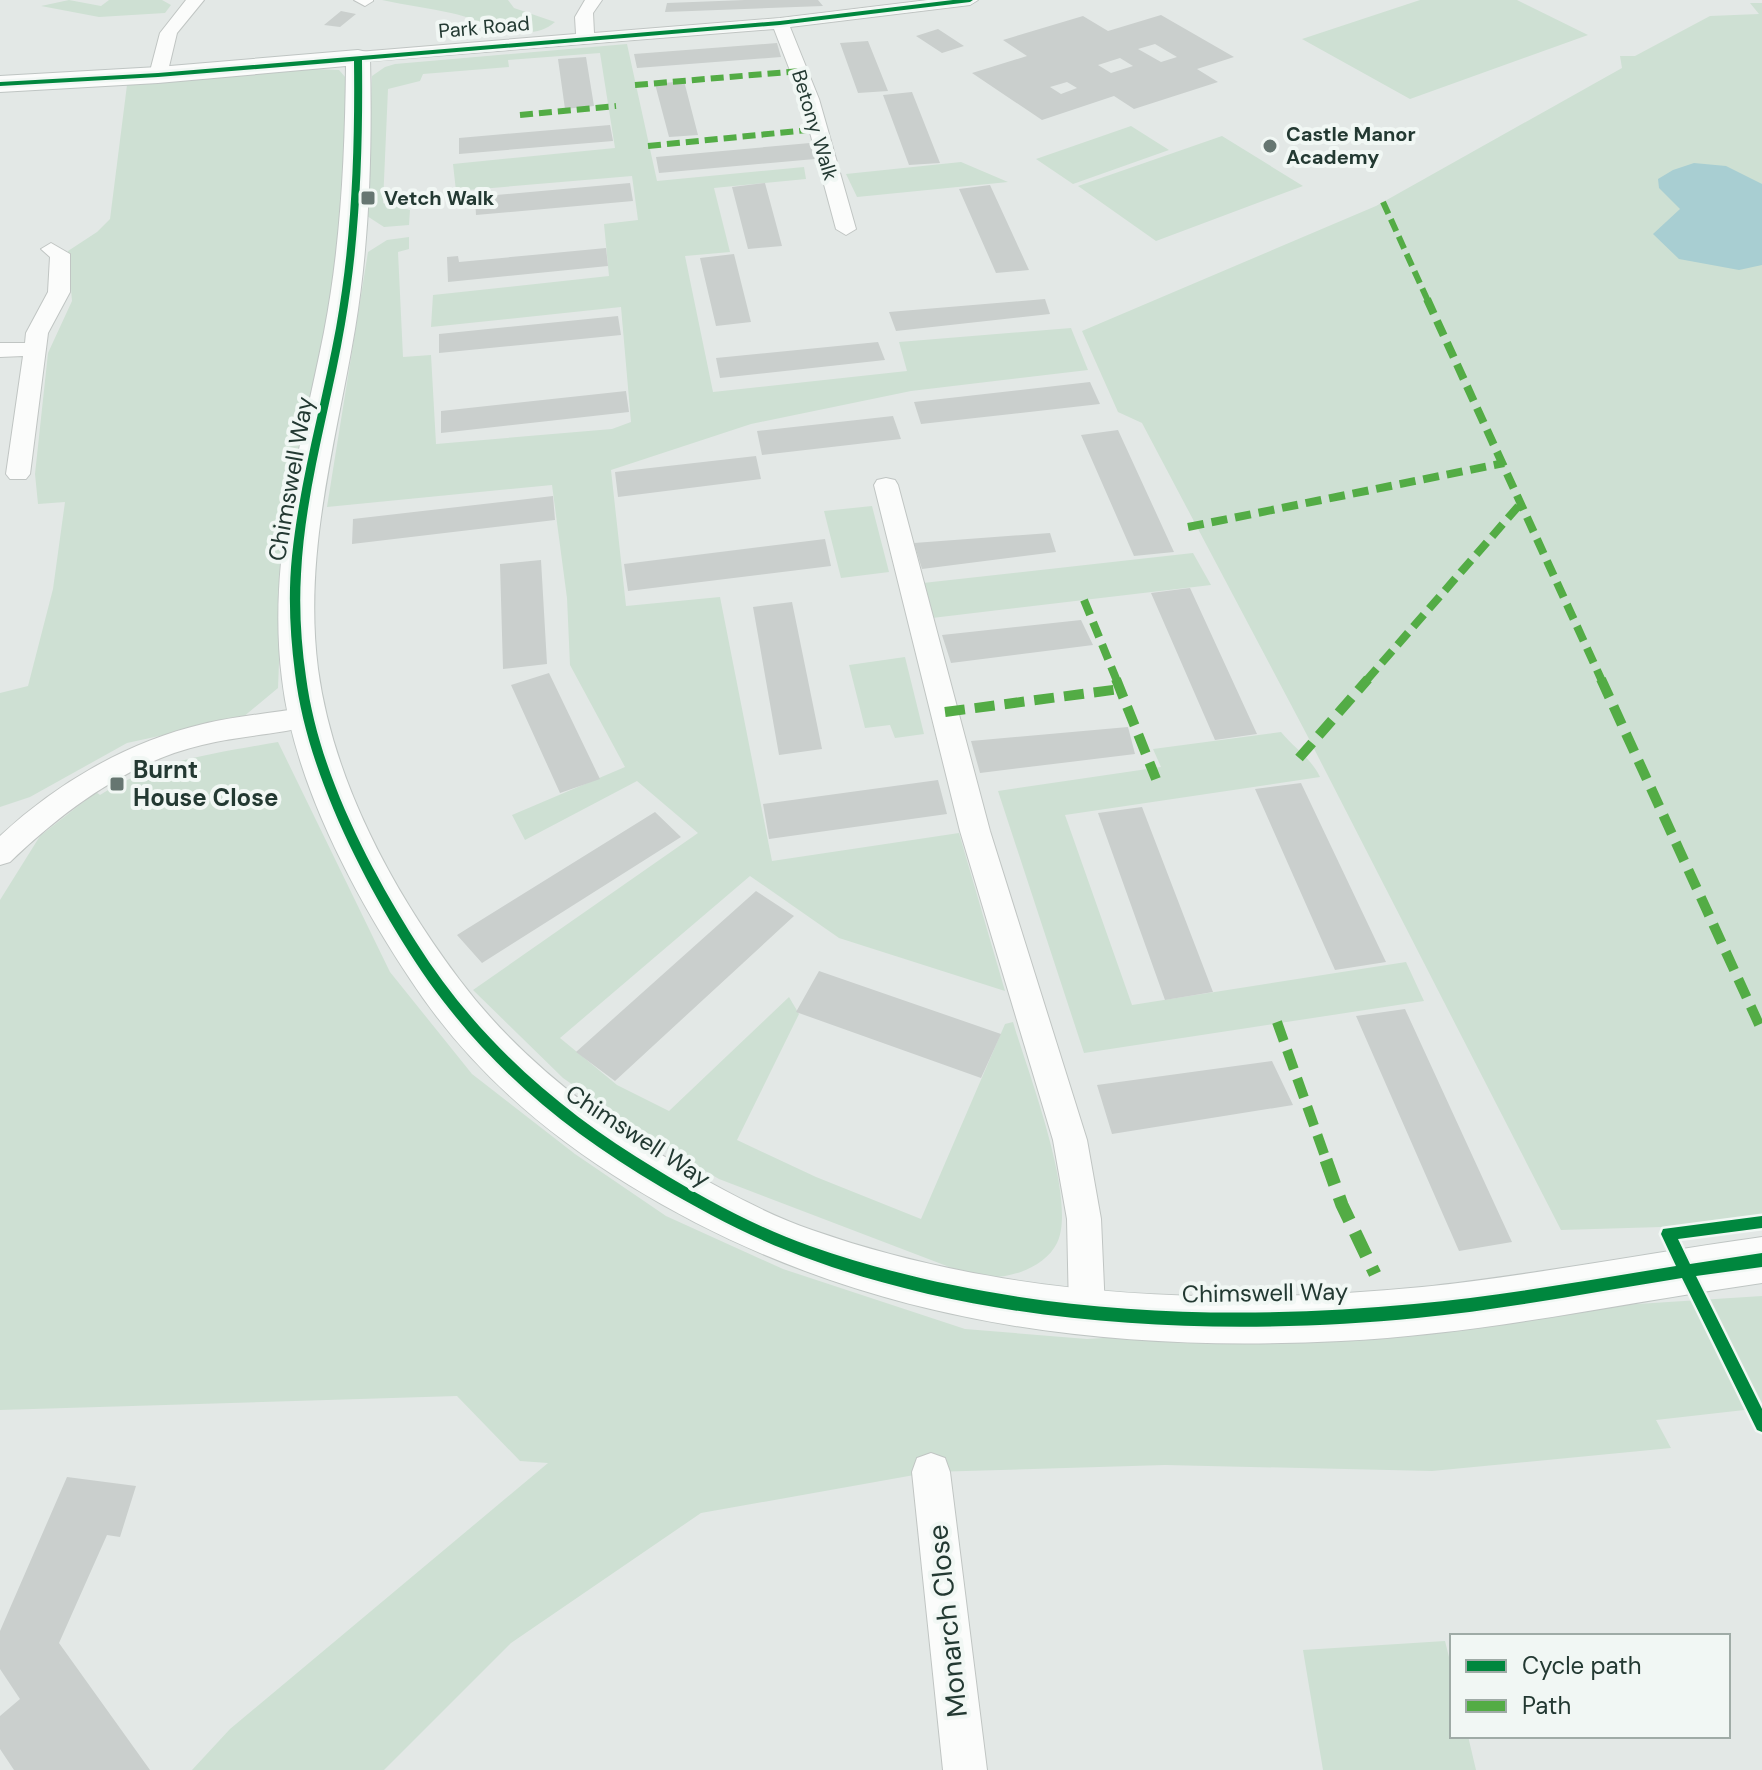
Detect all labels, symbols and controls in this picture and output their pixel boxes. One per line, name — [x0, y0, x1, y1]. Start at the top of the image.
street label: Park Road — [437, 10, 531, 44]
street label: Betony Walk — [786, 67, 844, 183]
place label: Castle Manor Academy — [1286, 121, 1416, 170]
marker: Castle Manor Academy — [1261, 137, 1279, 155]
place label: Vetch Walk — [384, 185, 495, 211]
marker: Vetch Walk — [359, 189, 377, 207]
street label: Chimswell Way — [261, 394, 320, 564]
place label: Burnt House Close — [133, 754, 278, 813]
marker: Burnt House Close — [108, 775, 126, 793]
street label: Chimswell Way — [560, 1077, 717, 1194]
street label: Chimswell Way — [1182, 1276, 1348, 1309]
street label: Monarch Close — [919, 1523, 976, 1719]
legend — [1450, 1634, 1730, 1738]
text: Cycle path — [1522, 1650, 1641, 1681]
text: Path — [1522, 1690, 1571, 1721]

